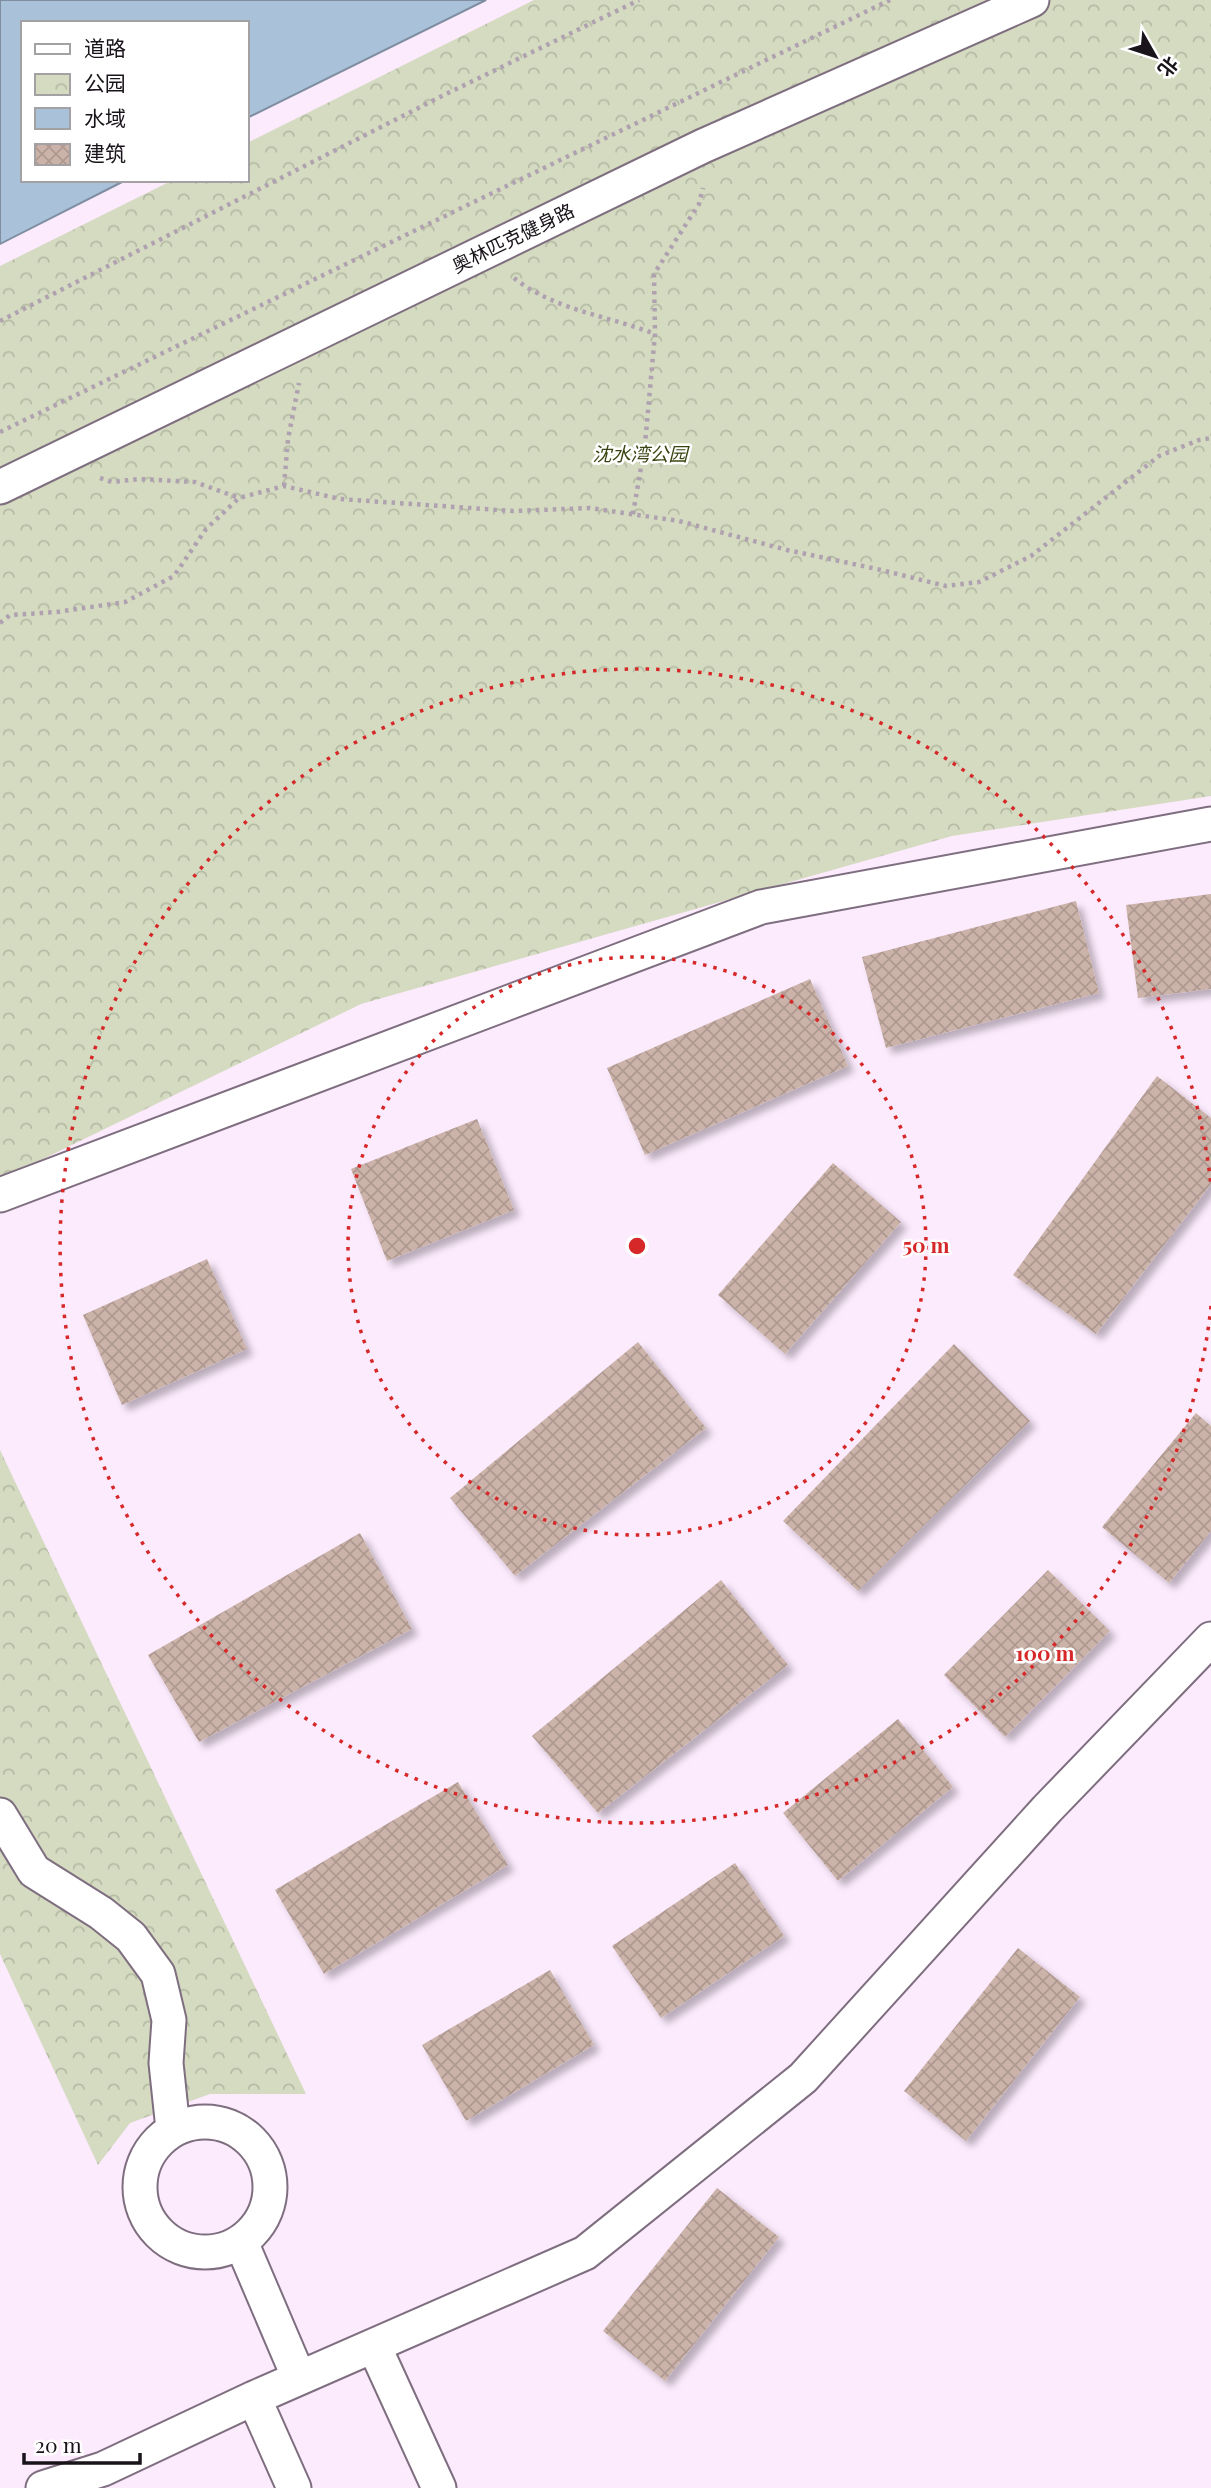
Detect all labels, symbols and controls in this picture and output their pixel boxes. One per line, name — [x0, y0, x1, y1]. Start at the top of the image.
legend — [21, 21, 248, 182]
north arrow — [1120, 21, 1190, 91]
text: 道路 — [84, 33, 126, 61]
text: 北 — [1153, 52, 1185, 83]
text: 公园 — [84, 68, 126, 96]
text: 水域 — [84, 103, 126, 131]
text: 建筑 — [84, 138, 126, 166]
street label: 奥林匹克健身路 — [447, 196, 578, 278]
park label: 沈水湾公园 — [592, 440, 690, 466]
text: 50 m — [902, 1230, 950, 1258]
centre of rings — [625, 1234, 649, 1258]
text: 100 m — [1015, 1638, 1075, 1666]
scale bar — [24, 2422, 140, 2466]
text: 20 m — [35, 2430, 82, 2458]

